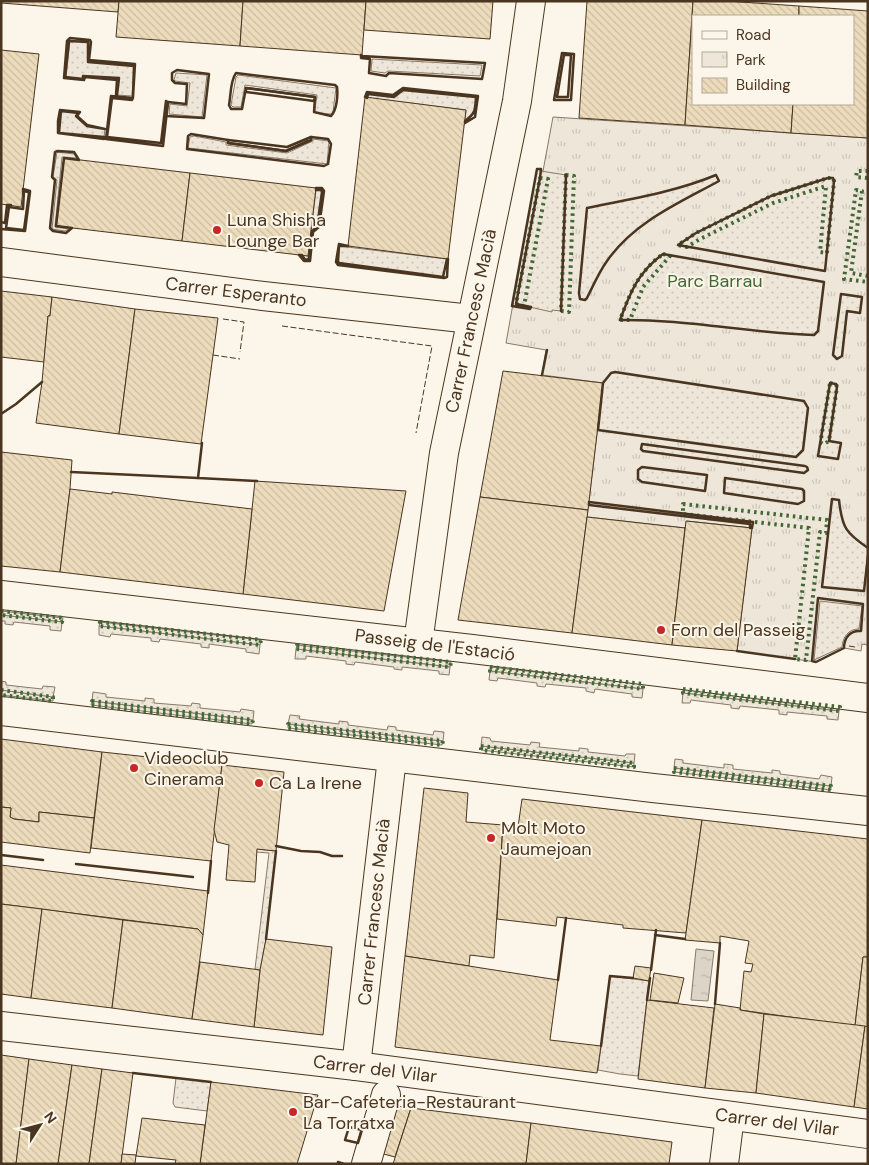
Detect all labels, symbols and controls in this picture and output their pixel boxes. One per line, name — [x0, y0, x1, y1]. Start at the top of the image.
legend — [692, 15, 854, 105]
text: Road — [736, 25, 771, 45]
text: Park — [736, 50, 766, 70]
text: Building — [736, 75, 791, 95]
place label: Luna Shisha Lounge Bar — [227, 208, 326, 253]
marker: Luna Shisha Lounge Bar — [211, 224, 223, 236]
street label: Carrer Francesc Macià — [440, 227, 502, 415]
park label: Parc Barrau — [667, 269, 763, 293]
street label: Carrer Esperanto — [164, 271, 308, 313]
place label: Forn del Passeig — [671, 618, 806, 642]
street label: Passeig de l'Estació — [353, 623, 517, 667]
marker: Forn del Passeig — [655, 624, 667, 636]
place label: Videoclub Cinerama — [144, 746, 228, 791]
marker: Videoclub Cinerama — [128, 762, 140, 774]
place label: Ca La Irene — [269, 771, 362, 795]
marker: Ca La Irene — [253, 777, 265, 789]
place label: Molt Moto Jaumejoan — [501, 816, 592, 861]
street label: Carrer Francesc Macià — [352, 817, 396, 1007]
marker: Molt Moto Jaumejoan — [485, 832, 497, 844]
street label: Carrer del Vilar — [312, 1050, 439, 1089]
place label: Bar-Cafeteria-Restaurant La Torratxa — [303, 1090, 516, 1135]
north arrow — [15, 1100, 65, 1150]
street label: Carrer del Vilar — [714, 1103, 841, 1142]
marker: Bar-Cafeteria-Restaurant La Torratxa — [287, 1106, 299, 1118]
text: N — [40, 1108, 61, 1127]

